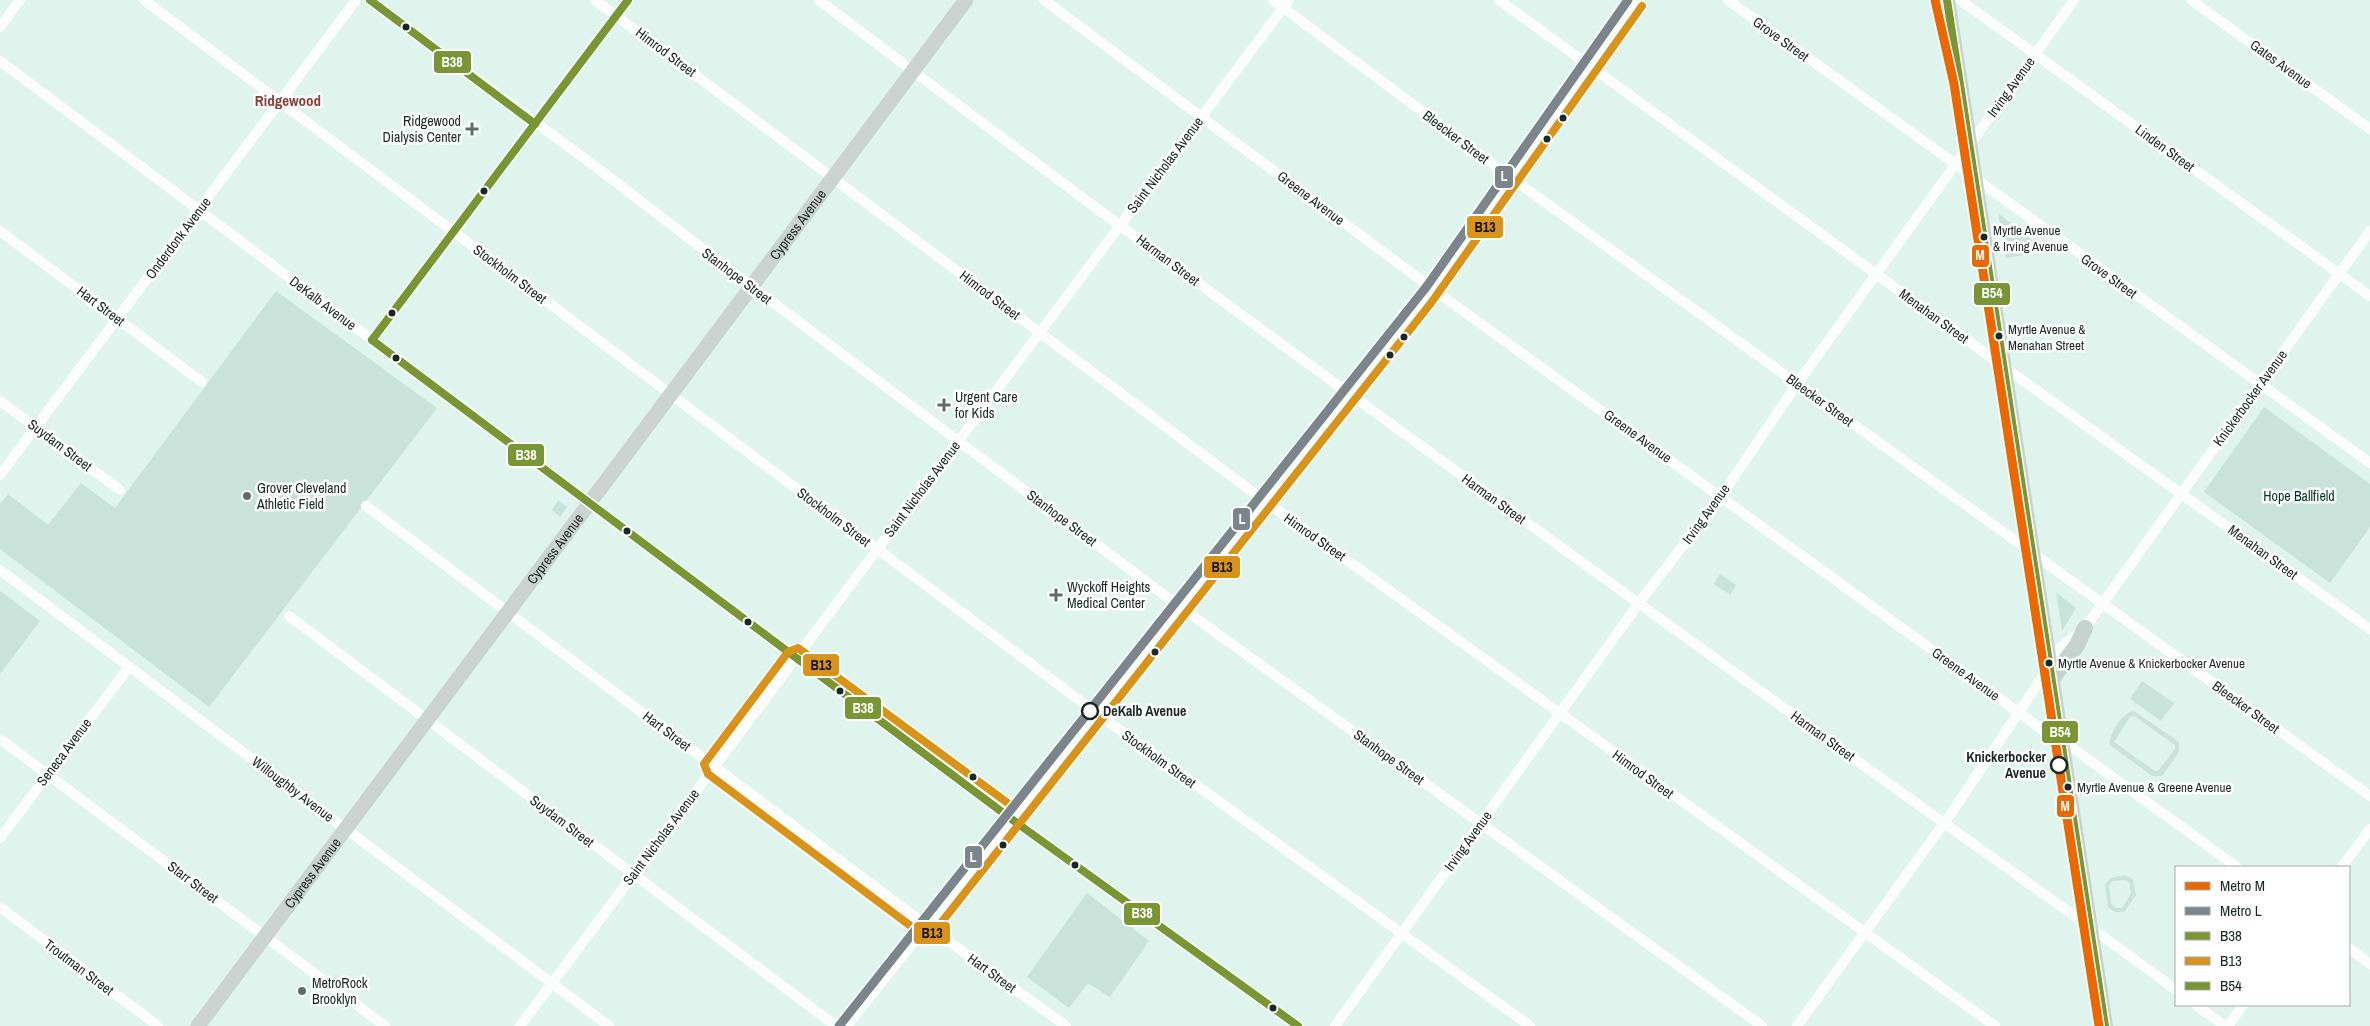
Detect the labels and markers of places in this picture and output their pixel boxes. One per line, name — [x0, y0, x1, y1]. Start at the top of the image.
unlabelled marker — [401, 22, 411, 32]
place label: Ridgewood Dialysis Center — [383, 112, 461, 146]
unlabelled marker — [1558, 113, 1568, 123]
marker: Ridgewood Dialysis Center — [465, 122, 479, 136]
unlabelled marker — [1542, 134, 1552, 144]
unlabelled marker — [479, 186, 489, 196]
place label: Myrtle Avenue & Irving Avenue — [1993, 222, 2068, 255]
marker: Myrtle Avenue & Irving Avenue — [1979, 232, 1989, 242]
unlabelled marker — [387, 308, 397, 318]
place label: Myrtle Avenue & Menahan Street — [2008, 321, 2086, 354]
marker: Myrtle Avenue & Menahan Street — [1994, 331, 2004, 341]
unlabelled marker — [1399, 332, 1409, 342]
unlabelled marker — [1385, 350, 1395, 360]
unlabelled marker — [391, 353, 401, 363]
place label: Urgent Care for Kids — [955, 388, 1018, 422]
marker: Urgent Care for Kids — [937, 398, 951, 412]
place label: Grover Cleveland Athletic Field — [256, 479, 346, 513]
marker: Grover Cleveland Athletic Field — [241, 490, 253, 502]
unlabelled marker — [622, 526, 632, 536]
place label: Wyckoff Heights Medical Center — [1067, 578, 1151, 612]
marker: Wyckoff Heights Medical Center — [1049, 588, 1063, 602]
unlabelled marker — [743, 617, 753, 627]
unlabelled marker — [1150, 647, 1160, 657]
place label: Myrtle Avenue & Knickerbocker Avenue — [2058, 655, 2245, 672]
marker: Myrtle Avenue & Knickerbocker Avenue — [2044, 658, 2054, 668]
unlabelled marker — [835, 686, 845, 696]
marker: DeKalb Avenue — [1081, 702, 1099, 720]
place label: DeKalb Avenue — [1103, 702, 1186, 720]
place label: Knickerbocker Avenue — [1966, 748, 2047, 782]
marker: Knickerbocker Avenue — [2050, 756, 2068, 774]
unlabelled marker — [968, 772, 978, 782]
place label: Myrtle Avenue & Greene Avenue — [2077, 779, 2231, 796]
marker: Myrtle Avenue & Greene Avenue — [2063, 782, 2073, 792]
unlabelled marker — [998, 840, 1008, 850]
unlabelled marker — [1070, 860, 1080, 870]
place label: MetroRock Brooklyn — [312, 974, 368, 1008]
marker: MetroRock Brooklyn — [296, 985, 308, 997]
unlabelled marker — [1268, 1003, 1278, 1013]

